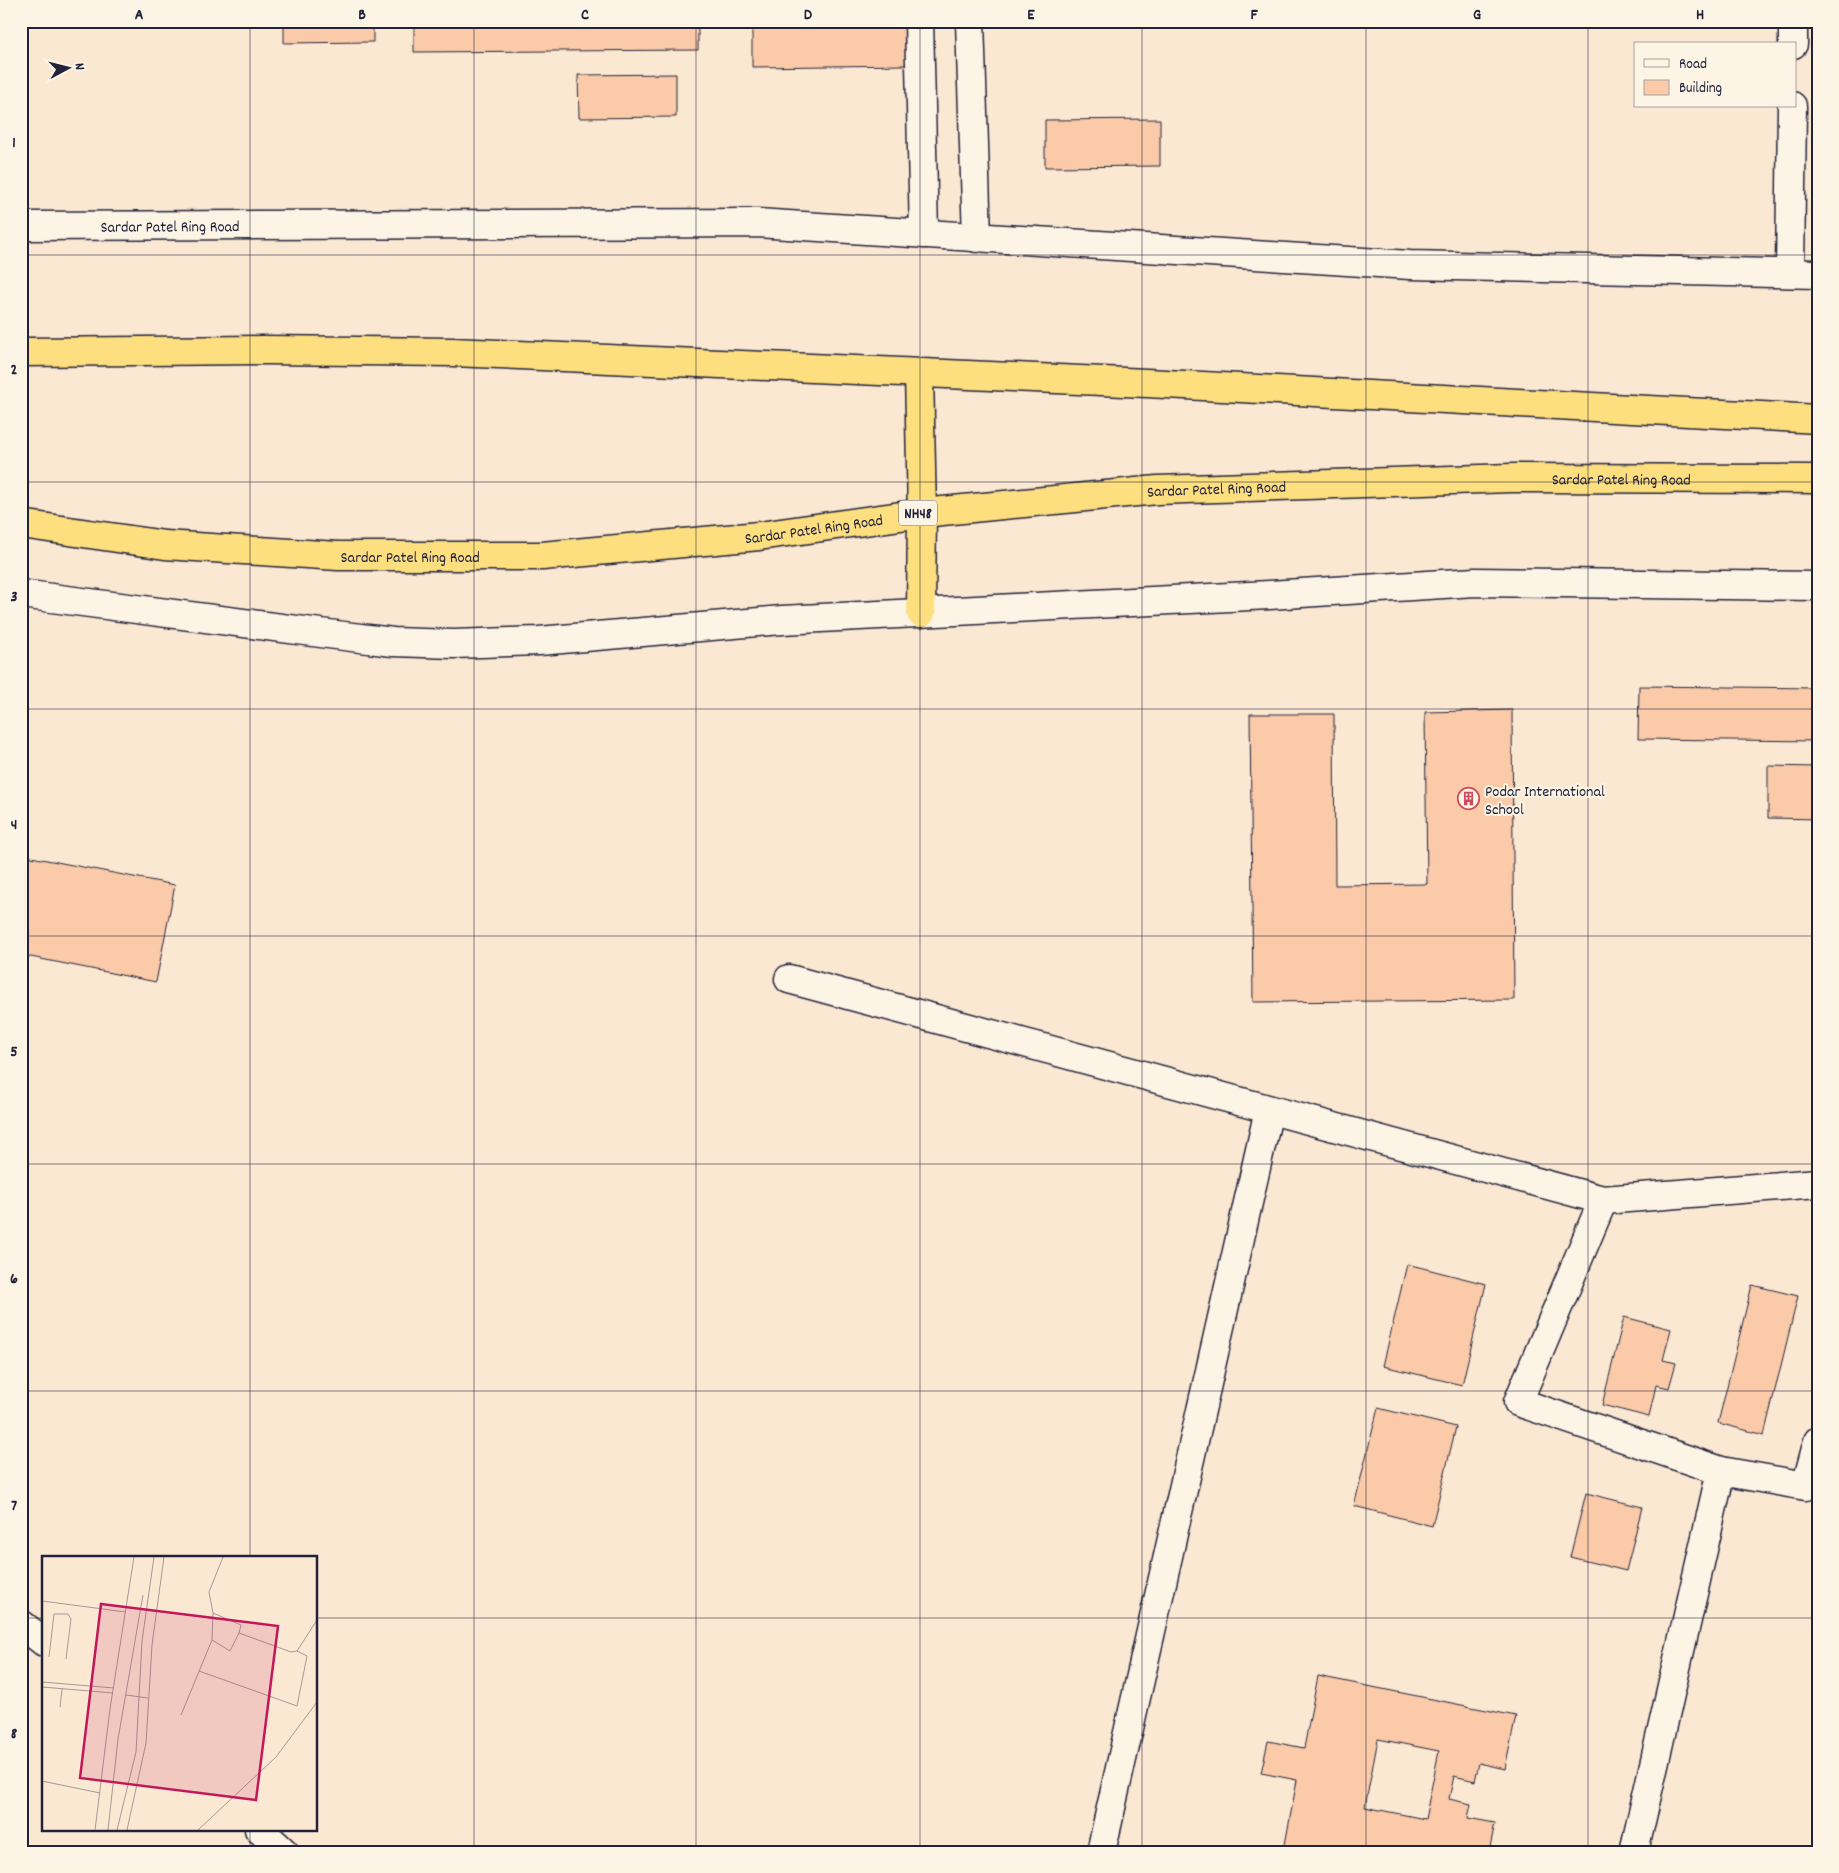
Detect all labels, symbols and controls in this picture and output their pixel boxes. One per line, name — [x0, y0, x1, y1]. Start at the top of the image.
text: A — [135, 4, 144, 27]
text: B — [358, 4, 366, 27]
text: C — [581, 4, 589, 27]
text: D — [804, 4, 813, 27]
text: E — [1027, 4, 1035, 27]
text: F — [1250, 4, 1258, 27]
text: G — [1473, 4, 1481, 27]
text: H — [1696, 4, 1704, 27]
north arrow — [42, 42, 92, 92]
legend — [1634, 42, 1796, 108]
text: Road — [1679, 54, 1707, 76]
text: N — [69, 62, 89, 71]
text: Building — [1679, 78, 1722, 100]
text: 1 — [12, 132, 16, 155]
street label: Sardar Patel Ring Road — [100, 216, 240, 240]
text: 2 — [11, 359, 18, 382]
street label: Sardar Patel Ring Road — [1552, 469, 1691, 493]
street label: Sardar Patel Ring Road — [1146, 477, 1286, 505]
road number: NH48 — [899, 500, 937, 526]
street label: Sardar Patel Ring Road — [744, 510, 885, 551]
street label: Sardar Patel Ring Road — [341, 547, 480, 570]
text: 3 — [10, 586, 18, 609]
place label: Podar International School — [1485, 781, 1605, 822]
building icon: Podar International School — [1457, 787, 1481, 811]
text: 4 — [11, 814, 17, 837]
text: 5 — [10, 1041, 18, 1064]
text: 6 — [10, 1268, 18, 1291]
text: 7 — [11, 1495, 17, 1518]
inset map — [42, 1556, 318, 1830]
text: 8 — [11, 1723, 18, 1746]

